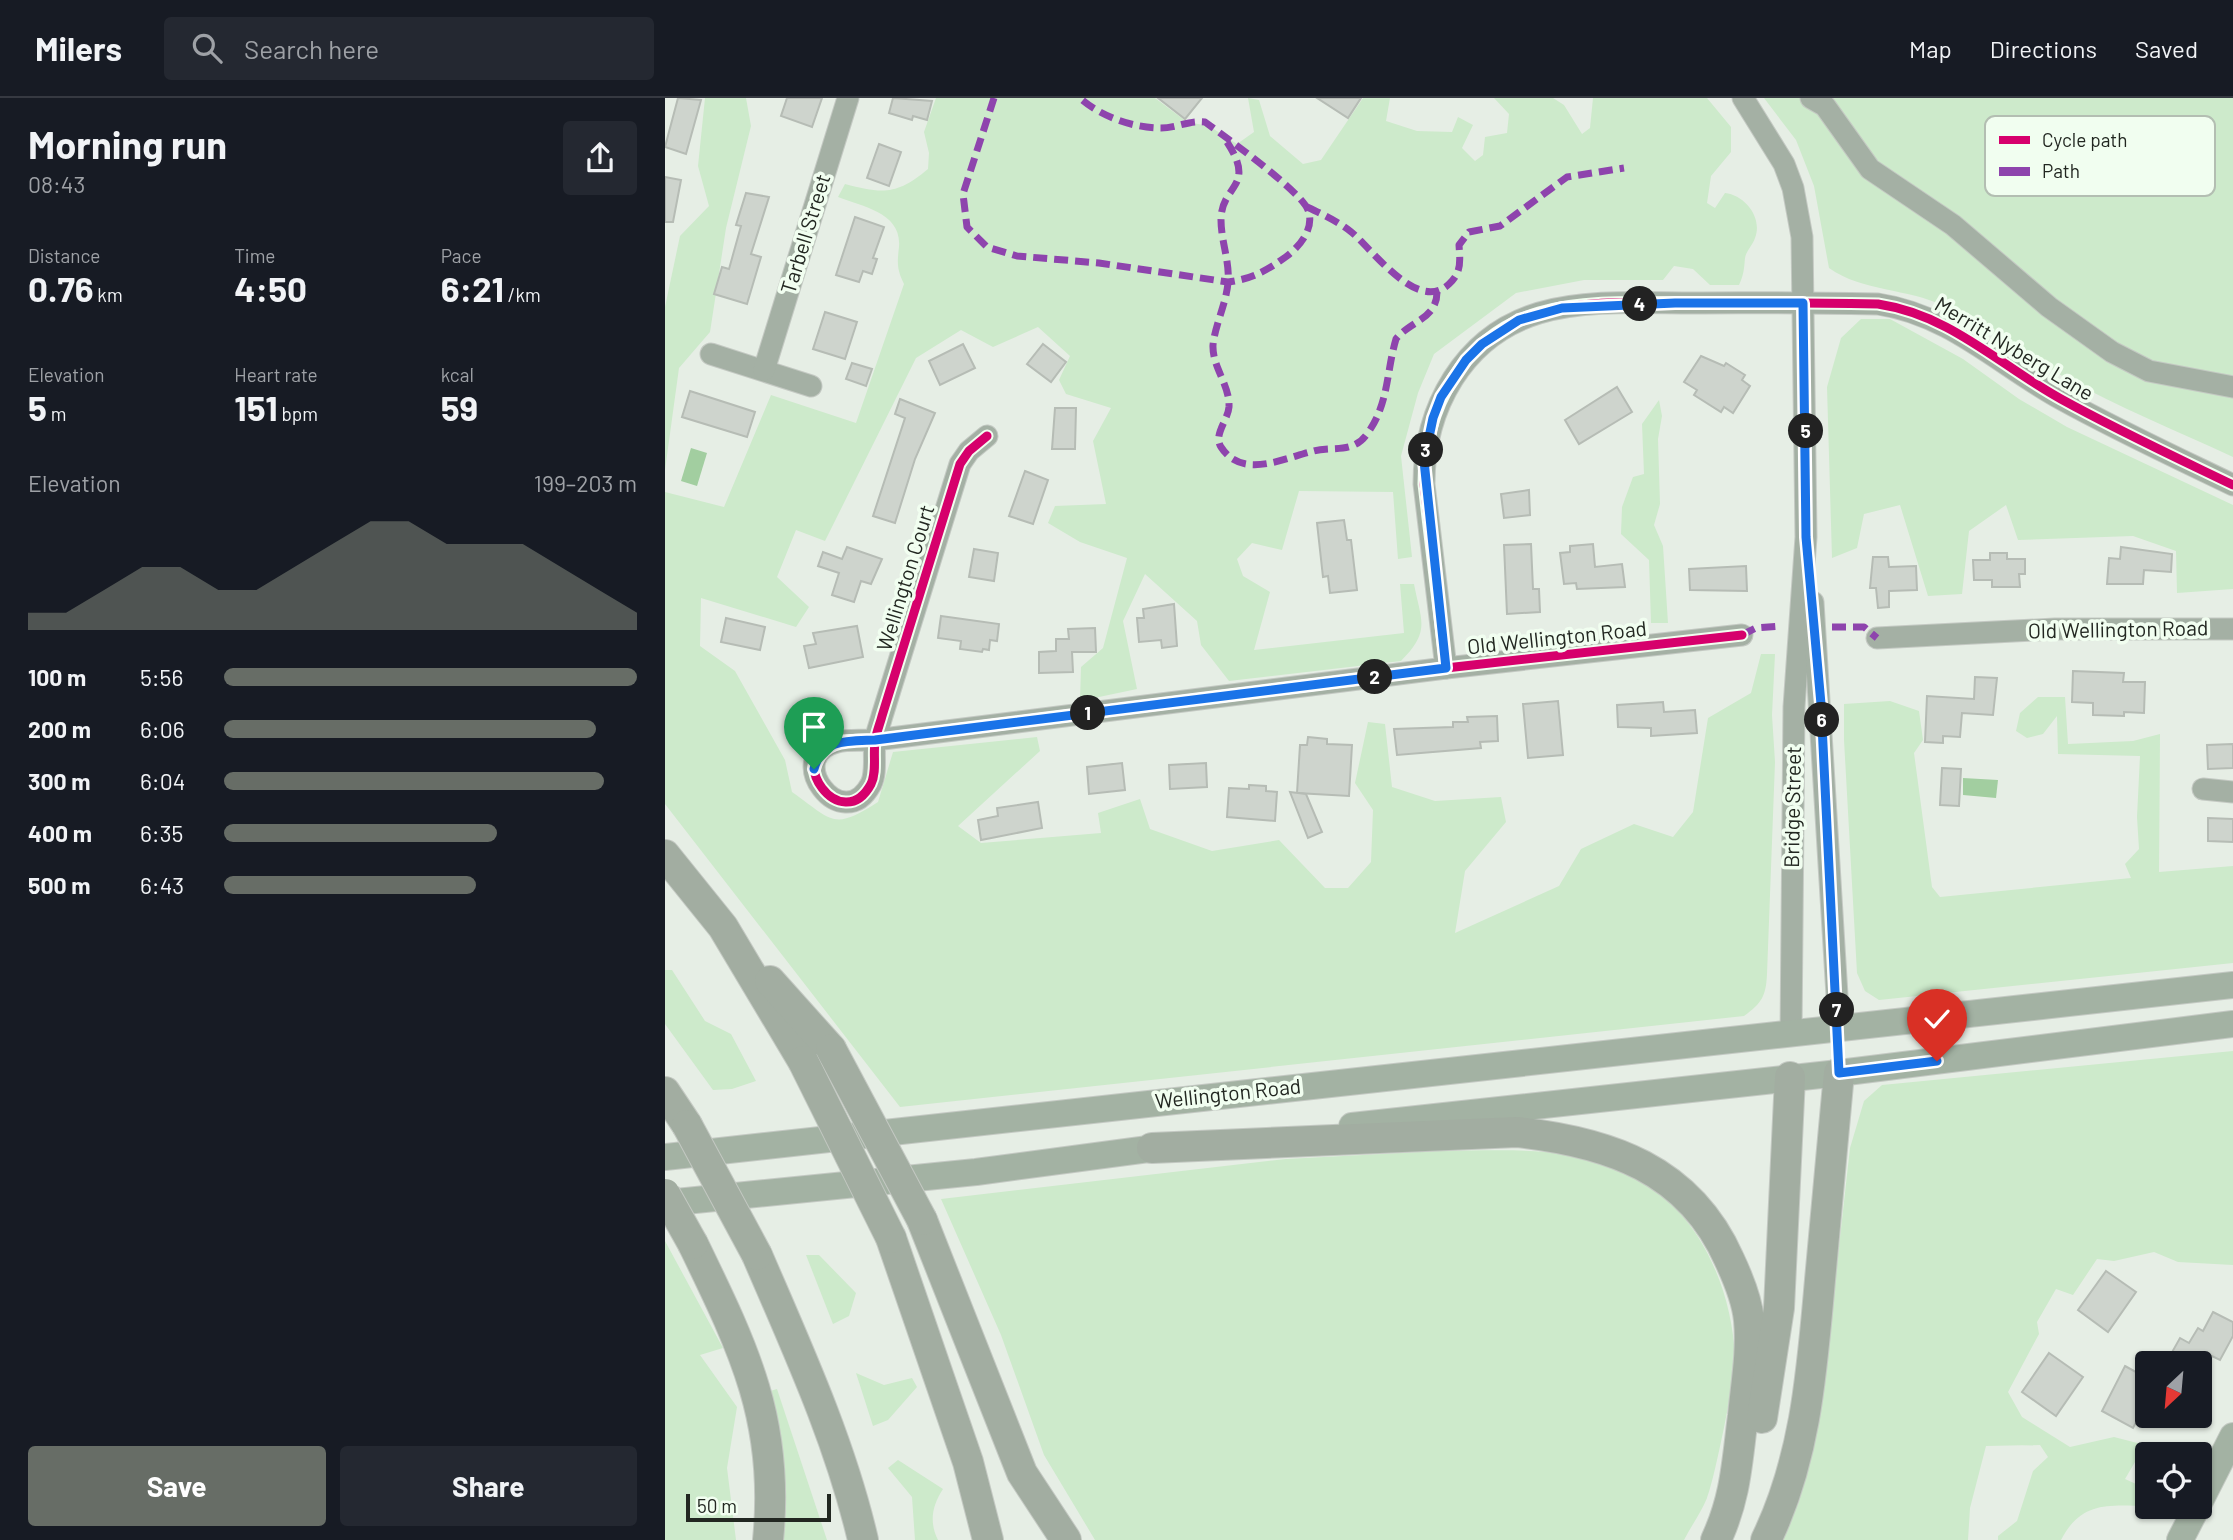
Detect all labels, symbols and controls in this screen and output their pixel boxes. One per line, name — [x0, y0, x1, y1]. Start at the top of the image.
search box — [164, 17, 654, 80]
text: Milers — [35, 28, 122, 68]
icon: search — [188, 29, 226, 67]
text: Search here — [244, 33, 379, 64]
text: Map — [1909, 34, 1952, 63]
text: Directions — [1990, 34, 2097, 63]
text: Saved — [2135, 34, 2198, 63]
legend — [1985, 116, 2215, 196]
text: Morning run — [28, 121, 227, 167]
button: share — [563, 121, 637, 195]
text: Cycle path — [2042, 128, 2127, 151]
text: Path — [2042, 159, 2080, 182]
text: 08:43 — [28, 170, 85, 198]
street label: Tarbell Street — [775, 171, 835, 296]
text: Distance — [28, 244, 100, 267]
text: Time — [234, 244, 275, 267]
text: Pace — [441, 244, 482, 267]
text: 0.76 — [28, 267, 94, 309]
text: 4:50 — [234, 267, 307, 309]
text: 6:21 — [441, 267, 504, 309]
text: km — [94, 283, 123, 306]
text: /km — [504, 283, 541, 306]
pin: 4 — [1623, 286, 1657, 322]
street label: Merritt Nyberg Lane — [1931, 290, 2099, 405]
text: 4 — [1634, 292, 1645, 315]
text: Elevation — [28, 363, 105, 386]
text: Heart rate — [234, 363, 318, 386]
text: kcal — [441, 363, 474, 386]
text: 5 — [28, 386, 47, 428]
text: 151 — [234, 386, 278, 428]
text: 59 — [441, 386, 478, 428]
text: m — [47, 402, 66, 425]
text: bpm — [278, 402, 318, 425]
pin: 5 — [1789, 414, 1823, 448]
text: 5 — [1800, 419, 1811, 442]
pin: 3 — [1409, 432, 1443, 468]
text: 3 — [1420, 438, 1431, 461]
text: Elevation — [28, 469, 121, 497]
text: 199–203 m — [534, 469, 637, 497]
street label: Wellington Court — [870, 501, 939, 654]
street label: Old Wellington Road — [2028, 614, 2208, 643]
street label: Old Wellington Road — [1466, 615, 1648, 658]
pin: 2 — [1357, 660, 1393, 694]
text: 100 m — [28, 663, 86, 691]
text: 5:56 — [140, 663, 183, 691]
text: 2 — [1369, 665, 1380, 688]
pin: 1 — [1071, 696, 1105, 730]
pin — [784, 697, 844, 769]
text: 1 — [1084, 701, 1091, 724]
pin: 6 — [1805, 702, 1839, 738]
icon: arrive — [795, 708, 833, 746]
text: 6 — [1816, 708, 1827, 731]
text: 200 m — [28, 715, 91, 743]
text: 6:06 — [140, 715, 184, 743]
street label: Bridge Street — [1778, 746, 1805, 868]
text: 300 m — [28, 767, 90, 795]
text: 6:04 — [140, 767, 185, 795]
text: 400 m — [28, 819, 92, 847]
text: 6:35 — [140, 819, 183, 847]
text: 500 m — [28, 871, 90, 899]
text: 6:43 — [140, 871, 184, 899]
pin — [1907, 989, 1967, 1061]
pin: 7 — [1819, 992, 1855, 1028]
text: 7 — [1832, 998, 1841, 1021]
icon: check — [1918, 1000, 1956, 1038]
street label: Wellington Road — [1153, 1072, 1302, 1113]
north arrow — [2135, 1351, 2212, 1428]
map controls — [2135, 1351, 2212, 1519]
button: locate — [2135, 1442, 2212, 1519]
button: Save — [28, 1446, 326, 1526]
button: Share — [340, 1446, 637, 1526]
scale bar — [686, 1491, 831, 1523]
text: 50 m — [697, 1494, 737, 1517]

